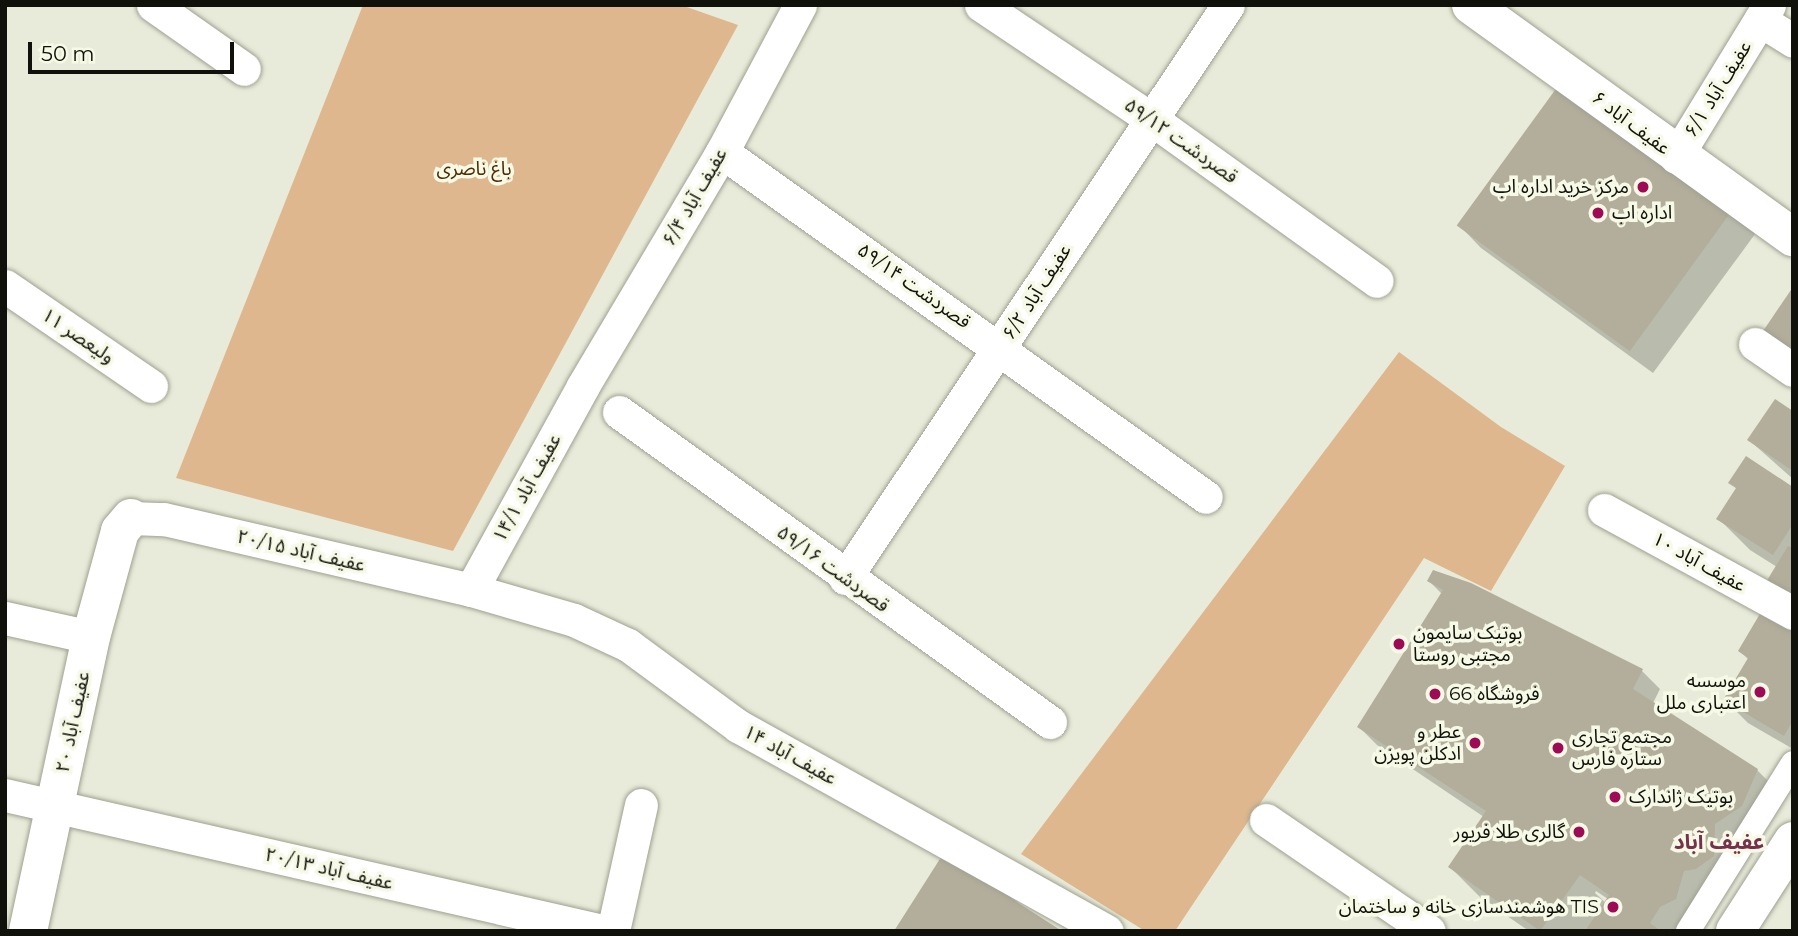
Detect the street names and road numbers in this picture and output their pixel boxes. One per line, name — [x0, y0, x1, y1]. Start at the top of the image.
street label: عفیف آباد ۶/۱ — [1679, 37, 1757, 141]
street label: عفیف آباد ۶ — [1587, 86, 1675, 160]
street label: ۵۹/۱۲ قصردشت — [1120, 94, 1242, 188]
street label: عفیف آباد ۶/۴ — [658, 144, 732, 250]
street label: ۵۹/۱۴ قصردشت — [853, 239, 975, 333]
street label: عفیف آباد ۶/۲ — [998, 240, 1076, 344]
street label: ۱۱ ولیعصر — [37, 303, 119, 369]
street label: عفیف آباد ۱۴/۱ — [488, 430, 566, 546]
street label: ۵۹/۱۶ قصردشت — [772, 521, 894, 617]
street label: عفیف آباد ۲۰/۱۵ — [235, 525, 367, 577]
street label: عفیف آباد ۱۰ — [1649, 527, 1749, 597]
street label: عفیف آباد ۲۰ — [51, 669, 95, 775]
street label: عفیف آباد ۱۴ — [740, 720, 840, 790]
street label: عفیف آباد ۲۰/۱۳ — [263, 843, 395, 895]

